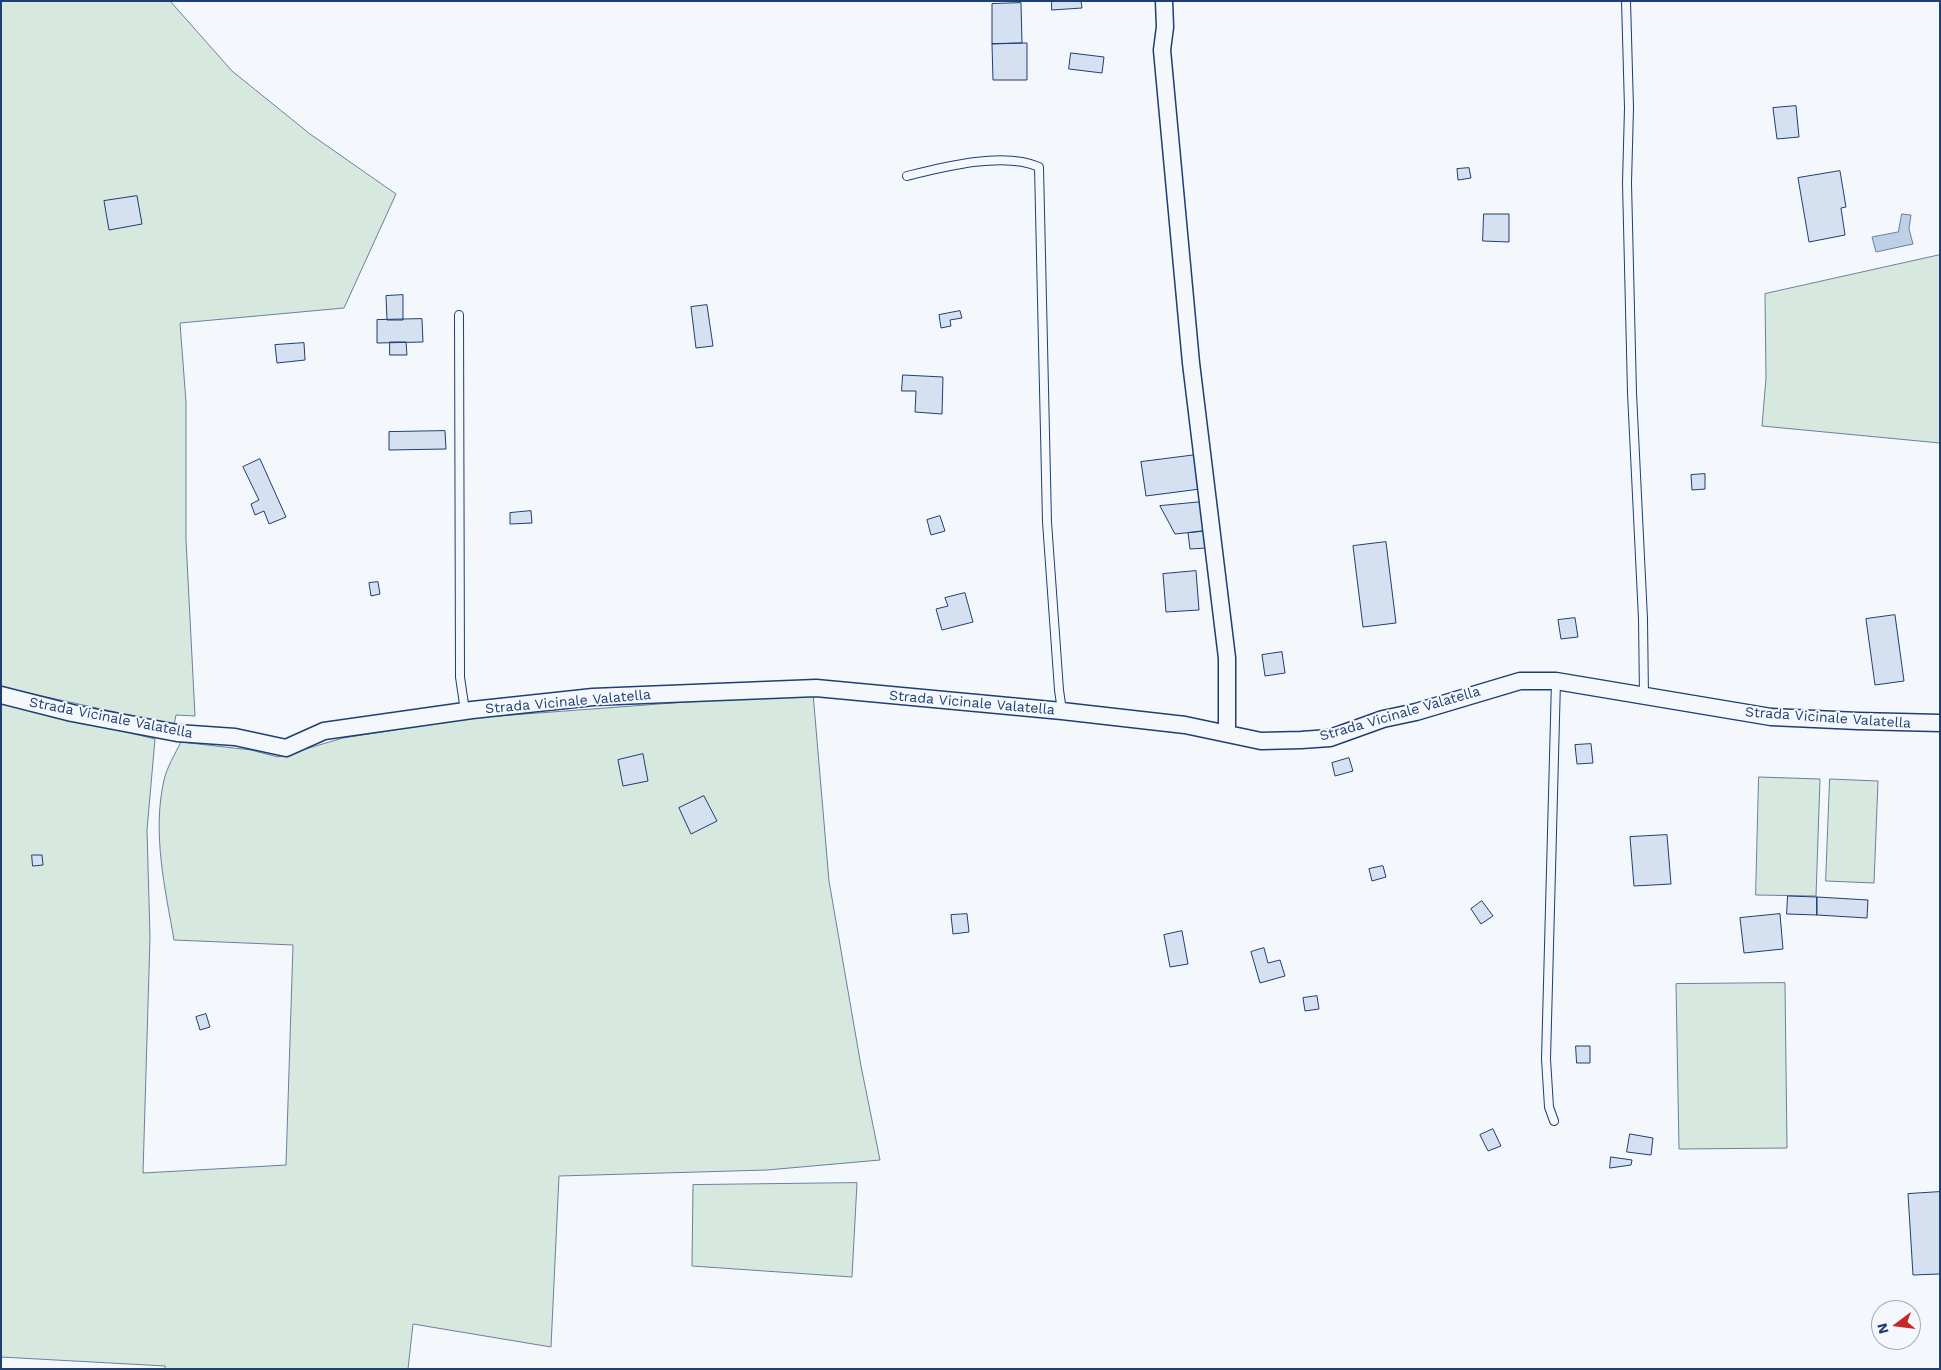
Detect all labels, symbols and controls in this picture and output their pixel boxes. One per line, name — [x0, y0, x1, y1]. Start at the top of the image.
street label: Strada Vicinale Valatella — [1318, 683, 1482, 745]
street label: Strada Vicinale Valatella — [484, 686, 652, 718]
street label: Strada Vicinale Valatella — [888, 687, 1056, 719]
street label: Strada Vicinale Valatella — [28, 694, 194, 742]
street label: Strada Vicinale Valatella — [1744, 704, 1912, 732]
north arrow — [1871, 1300, 1921, 1350]
text: N — [1873, 1322, 1892, 1336]

